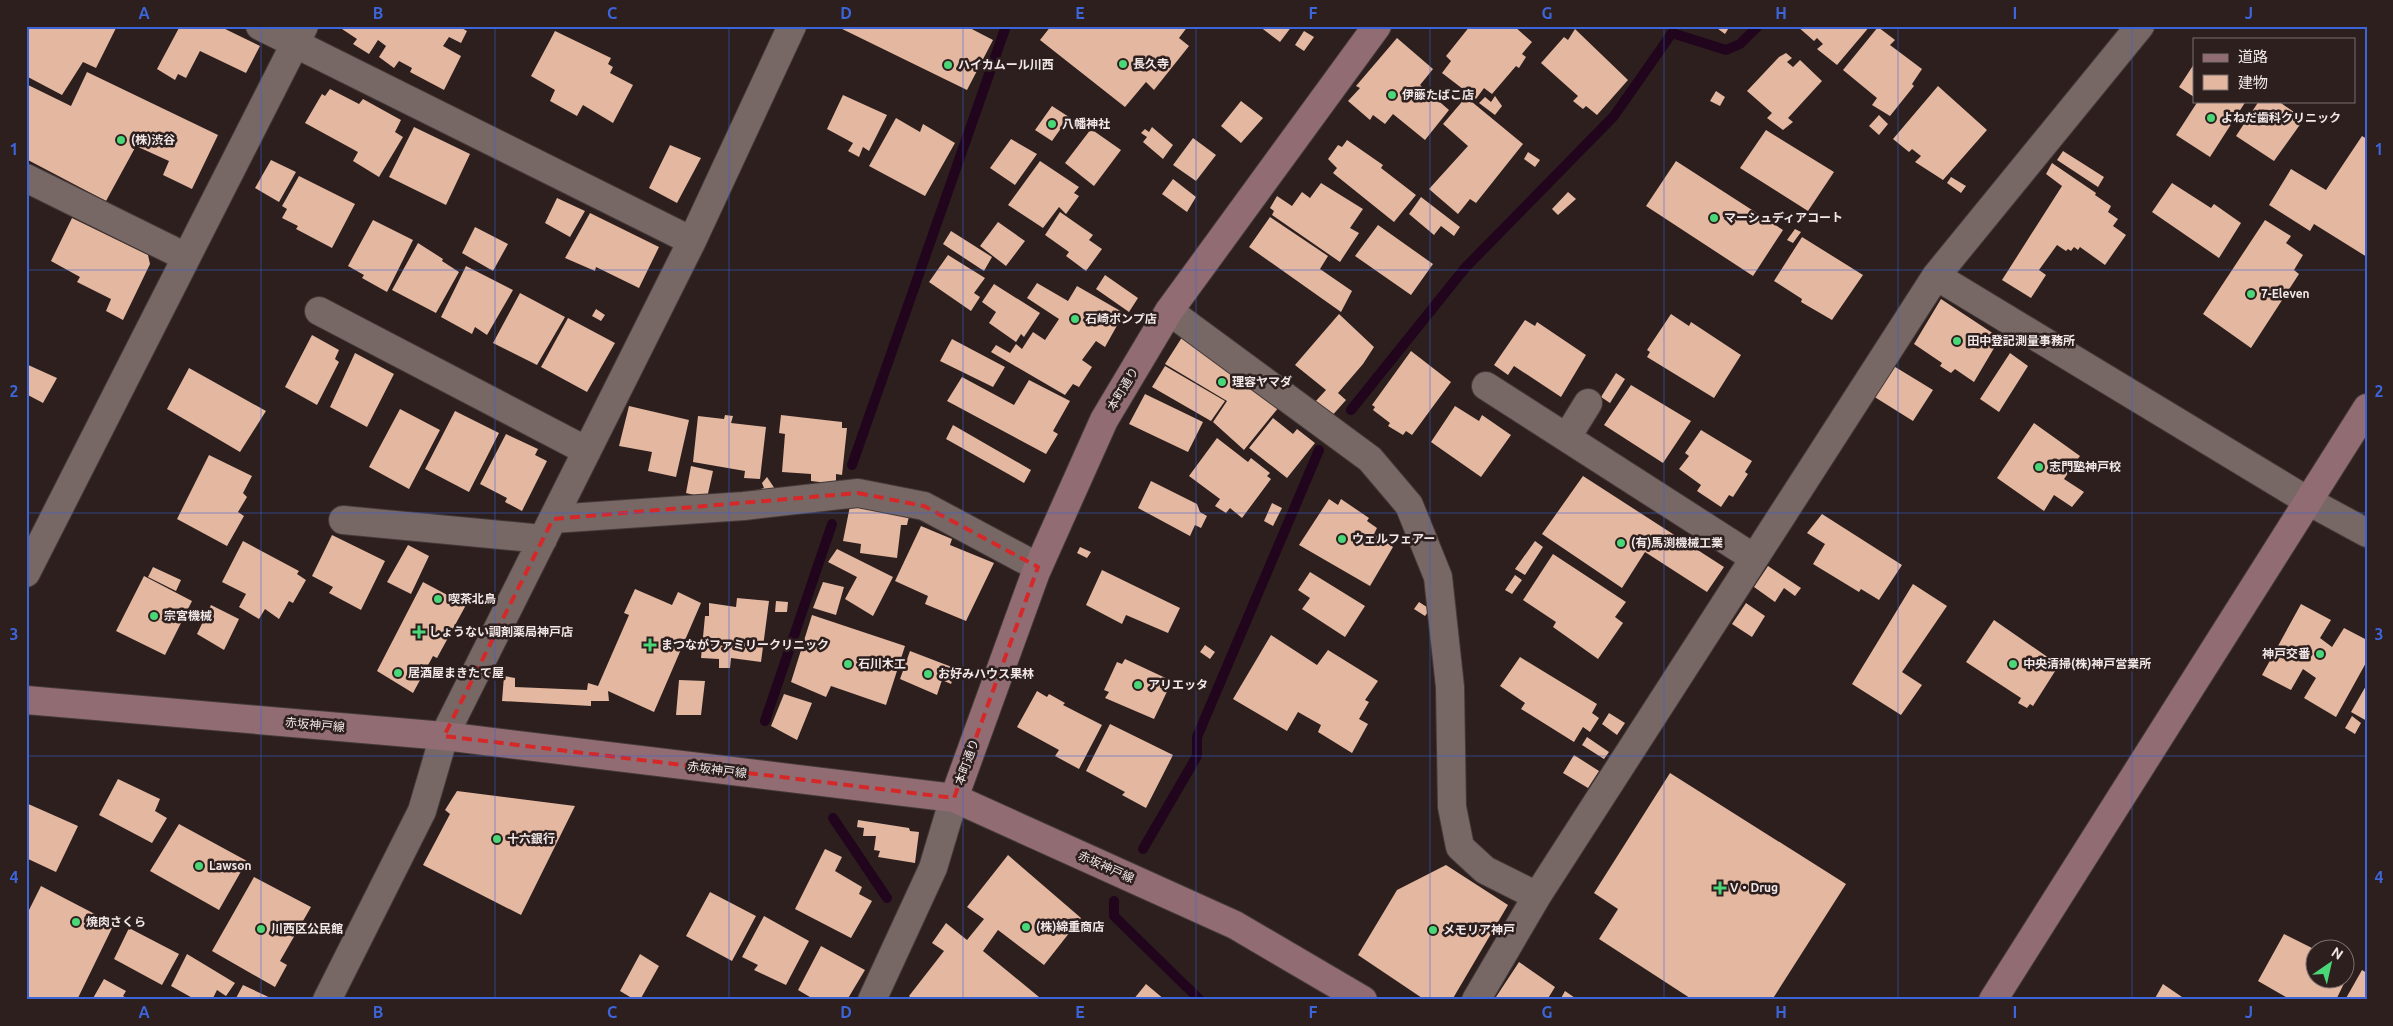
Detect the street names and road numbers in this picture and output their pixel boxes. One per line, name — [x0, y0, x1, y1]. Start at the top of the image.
street label: 本町通り — [1105, 365, 1141, 413]
street label: 赤坂神戸線 — [285, 715, 346, 734]
street label: 本町通り — [952, 737, 981, 787]
street label: 赤坂神戸線 — [686, 759, 748, 780]
street label: 赤坂神戸線 — [1076, 848, 1136, 885]

